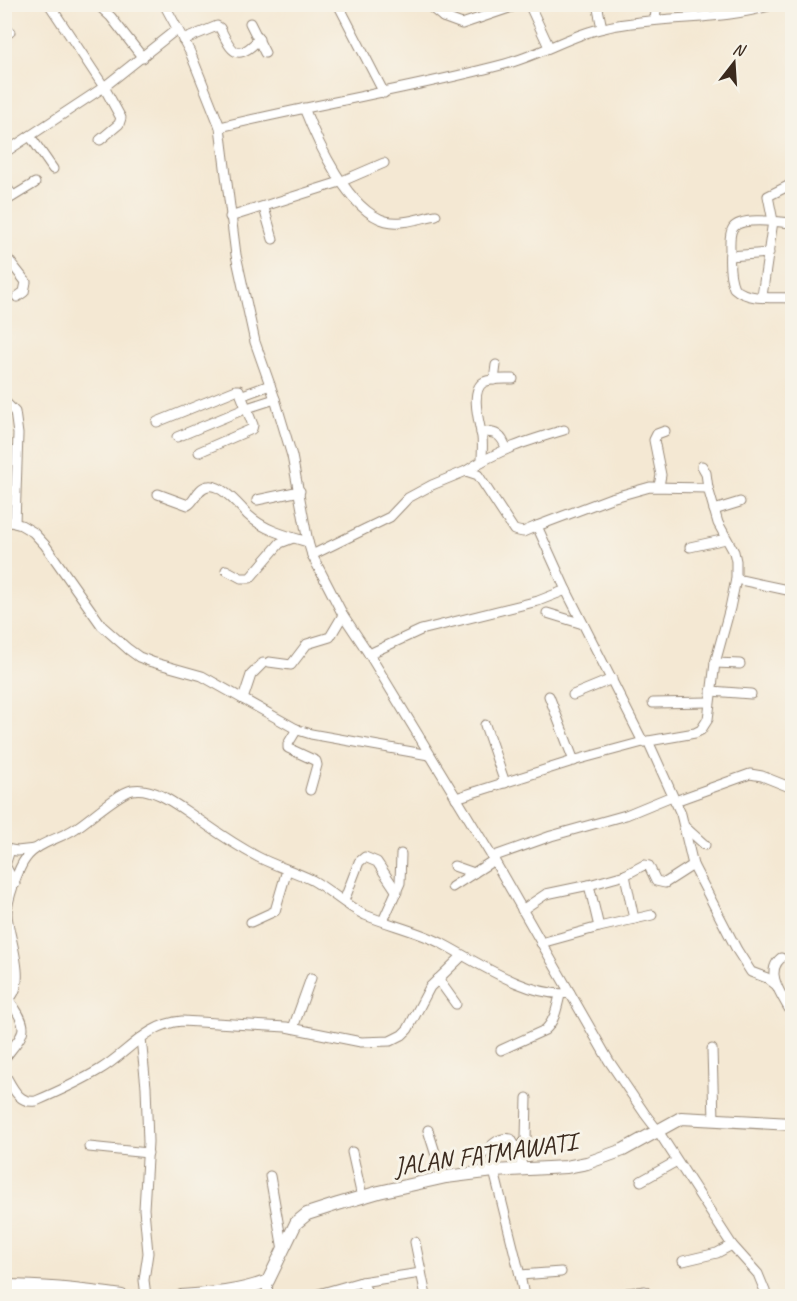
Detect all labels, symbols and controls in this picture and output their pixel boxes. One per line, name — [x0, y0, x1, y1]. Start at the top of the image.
north arrow — [704, 33, 764, 93]
text: N — [730, 39, 749, 62]
street label: JALAN FATMAWATI — [390, 1124, 584, 1183]

